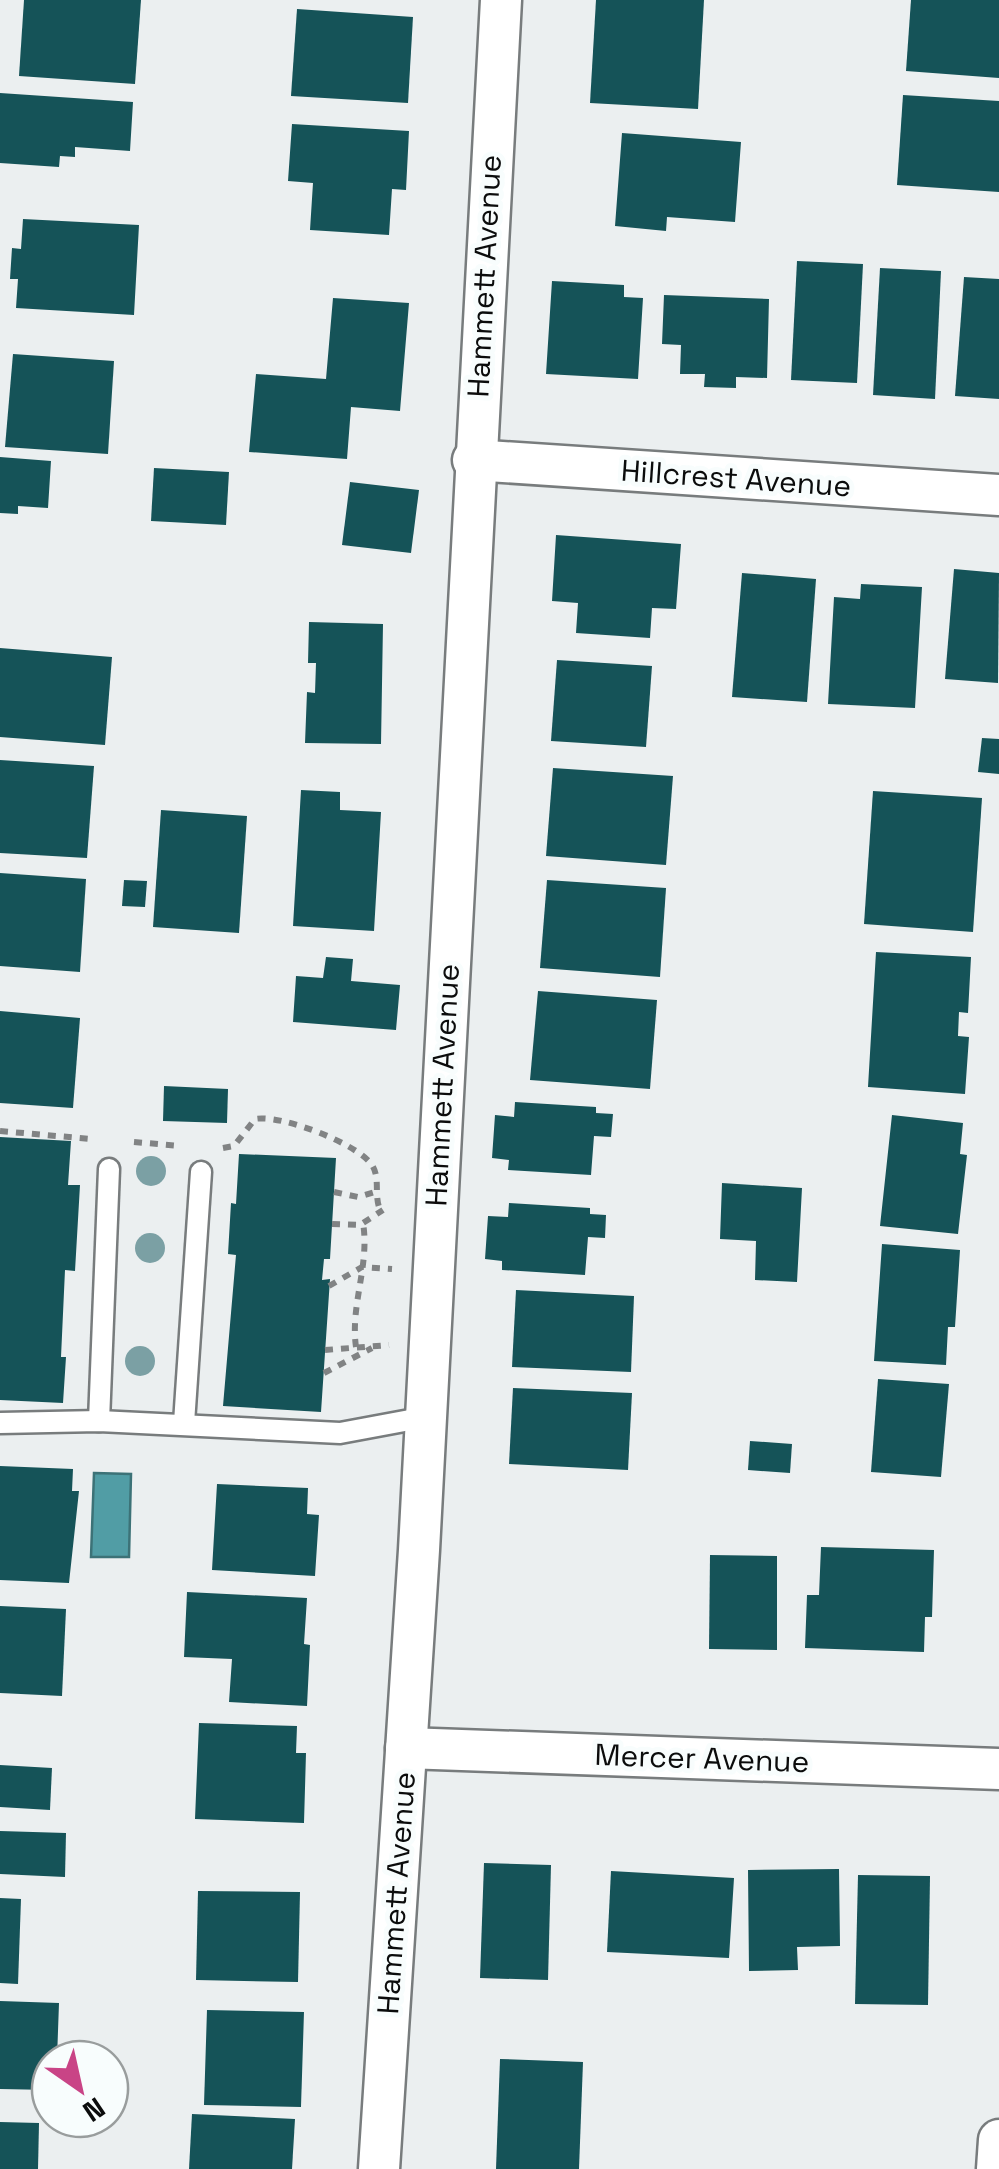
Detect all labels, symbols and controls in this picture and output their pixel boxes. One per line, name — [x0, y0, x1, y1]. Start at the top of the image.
street label: Hammett Avenue — [458, 154, 510, 398]
street label: Hillcrest Avenue — [620, 450, 852, 506]
street label: Hammett Avenue — [416, 963, 468, 1207]
street label: Mercer Avenue — [594, 1735, 810, 1781]
street label: Hammett Avenue — [368, 1770, 424, 2016]
north arrow — [30, 2039, 130, 2139]
text: N — [76, 2090, 112, 2130]

